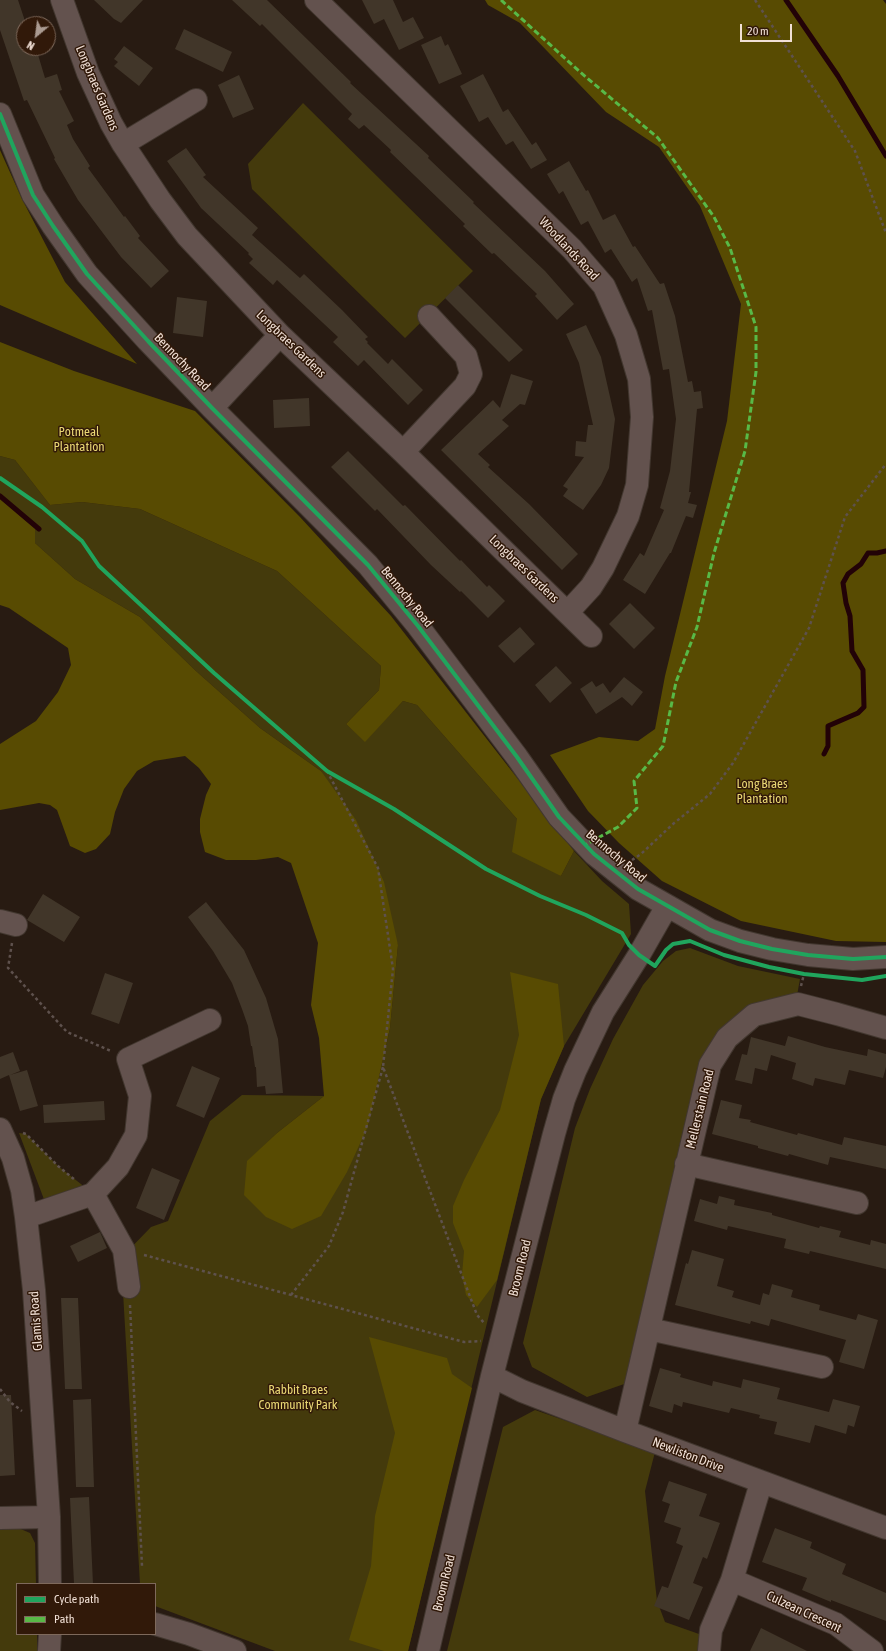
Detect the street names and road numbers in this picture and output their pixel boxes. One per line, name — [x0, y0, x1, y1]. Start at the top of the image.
street label: Longbraes Gardens — [72, 43, 122, 133]
street label: Woodlands Road — [536, 214, 602, 284]
street label: Longbraes Gardens — [253, 307, 329, 381]
street label: Bennochy Road — [151, 330, 213, 394]
street label: Longbraes Gardens — [486, 532, 562, 606]
street label: Bennochy Road — [378, 563, 436, 631]
street label: Bennochy Road — [583, 826, 649, 886]
street label: Mellerstain Road — [683, 1068, 717, 1150]
street label: Broom Road — [505, 1238, 535, 1298]
street label: Glamis Road — [26, 1291, 46, 1351]
street label: Newliston Drive — [650, 1434, 726, 1476]
street label: Broom Road — [429, 1553, 459, 1613]
street label: Culzean Crescent — [764, 1588, 844, 1636]

